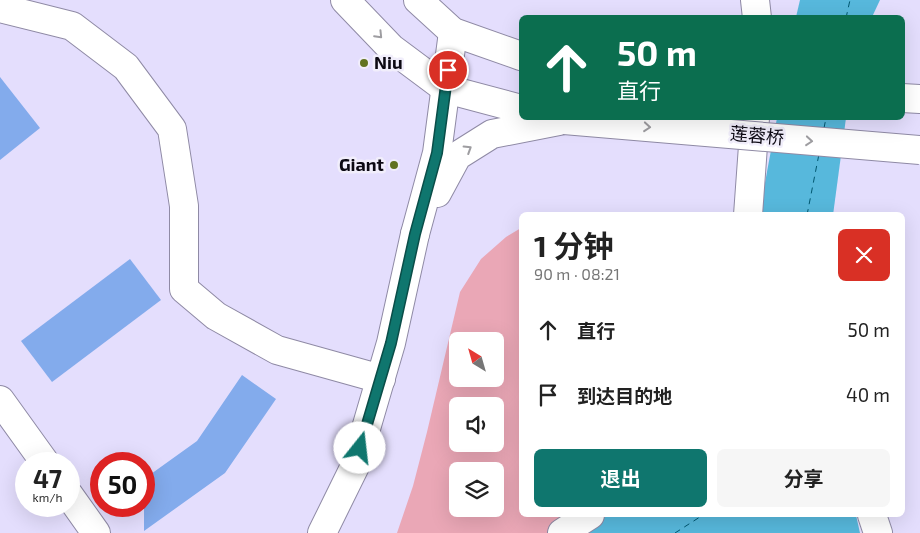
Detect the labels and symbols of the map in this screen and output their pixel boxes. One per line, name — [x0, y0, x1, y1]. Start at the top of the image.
one-way arrow — [373, 30, 382, 39]
pin — [427, 49, 469, 91]
place label: Niu — [374, 51, 403, 73]
marker: Niu — [358, 57, 370, 69]
one-way arrow — [643, 122, 651, 133]
street label: 莲蓉桥 — [729, 122, 785, 148]
one-way arrow — [805, 135, 813, 146]
one-way arrow — [463, 146, 472, 156]
place label: Giant — [339, 153, 385, 175]
marker: Giant — [388, 159, 400, 171]
north arrow — [449, 332, 504, 388]
position arrow — [333, 421, 385, 473]
speed limit sign: 50 — [90, 452, 155, 517]

